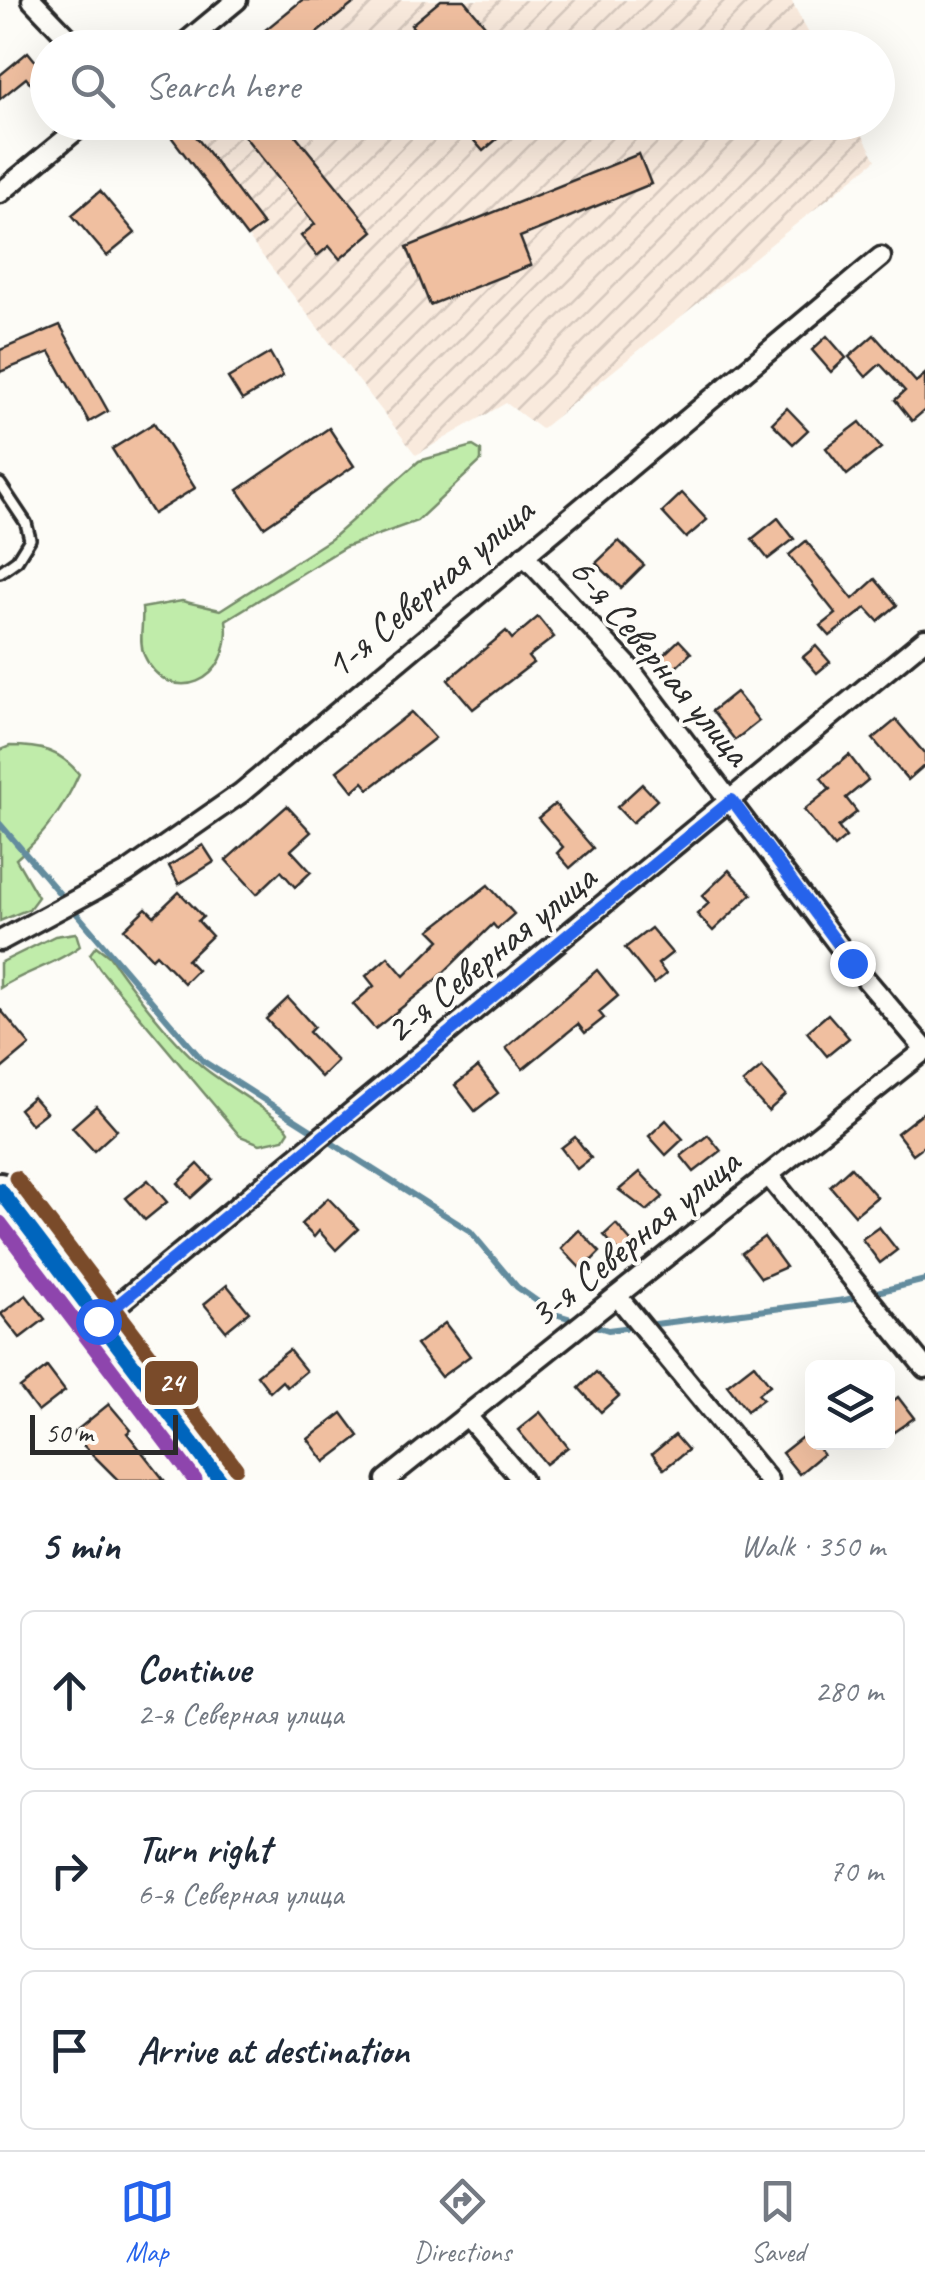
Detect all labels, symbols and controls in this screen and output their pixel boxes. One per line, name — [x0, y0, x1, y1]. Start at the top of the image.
search box — [30, 30, 895, 140]
icon: search — [65, 58, 120, 113]
text: Search here — [145, 62, 300, 109]
street label: 1-я Северная улица — [314, 484, 546, 690]
street label: 6-я Северная улица — [558, 546, 764, 778]
street label: 2-я Северная улица — [374, 852, 608, 1055]
route end — [830, 941, 876, 987]
street label: 3-я Северная улица — [518, 1136, 752, 1339]
route start — [76, 1299, 122, 1345]
line badge: 24 — [143, 1359, 200, 1407]
map controls — [805, 1360, 895, 1450]
button: layers — [805, 1360, 895, 1450]
text: 24 — [158, 1365, 187, 1400]
scale bar — [30, 1410, 178, 1454]
text: 50 m — [45, 1415, 93, 1450]
text: 5 min — [40, 1519, 120, 1572]
text: Walk · 350 m — [741, 1525, 885, 1566]
text: Continue — [137, 1646, 251, 1693]
icon: ahead — [42, 1663, 97, 1718]
text: 280 m — [814, 1670, 883, 1711]
text: 2-я Северная улица — [137, 1693, 343, 1734]
text: Turn right — [137, 1826, 271, 1873]
icon: right — [42, 1843, 97, 1898]
text: 70 m — [829, 1850, 883, 1891]
text: 6-я Северная улица — [137, 1873, 343, 1914]
icon: arrive — [42, 2023, 97, 2078]
text: Arrive at destination — [137, 2027, 409, 2074]
tab: Map — [120, 2174, 175, 2269]
tab: Directions — [414, 2174, 511, 2269]
tab: Saved — [750, 2174, 805, 2269]

